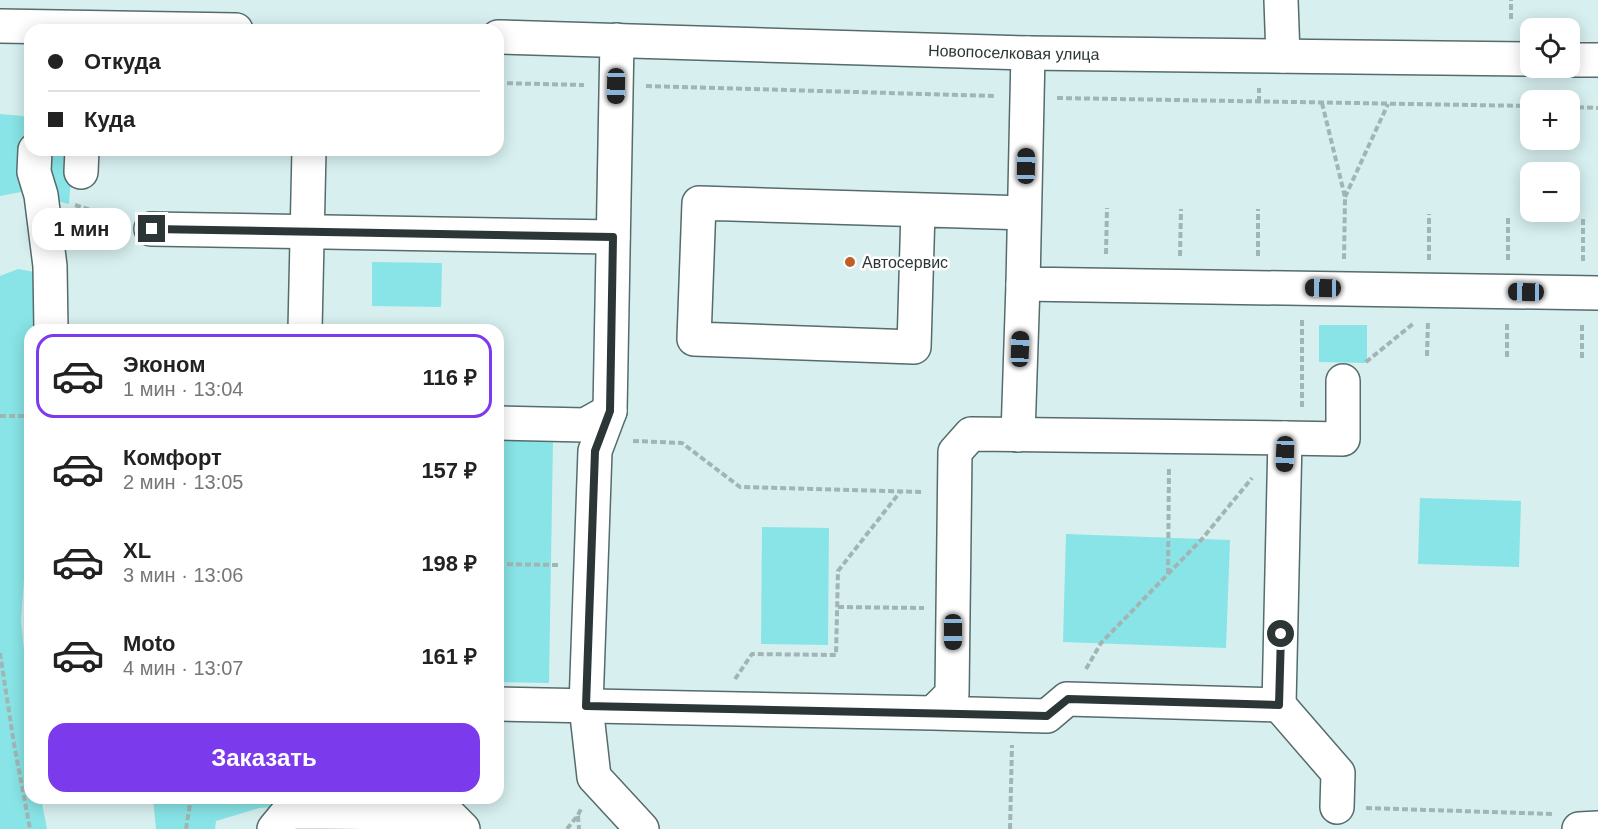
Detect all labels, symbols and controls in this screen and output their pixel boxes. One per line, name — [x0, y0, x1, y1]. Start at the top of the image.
map controls — [1520, 18, 1580, 222]
button: locate — [1520, 18, 1580, 78]
street label: Новопоселковая улица — [928, 41, 1100, 62]
text: Откуда — [84, 49, 161, 74]
car — [607, 68, 625, 104]
button: + — [1520, 90, 1580, 150]
text: Куда — [84, 107, 135, 132]
car — [1017, 148, 1035, 184]
button: − — [1520, 162, 1580, 222]
callout: 1 мин — [32, 208, 131, 250]
route end — [138, 215, 165, 242]
text: 1 мин — [54, 218, 109, 240]
place label: Автосервис — [862, 254, 948, 271]
marker: Автосервис — [843, 255, 857, 269]
car — [1305, 279, 1341, 297]
car — [1508, 283, 1544, 301]
car — [1010, 331, 1030, 367]
icon: car — [51, 349, 105, 403]
text: Эконом — [123, 352, 206, 377]
text: 116 ₽ — [423, 365, 477, 390]
text: 1 мин · 13:04 — [123, 378, 243, 400]
car — [1275, 436, 1295, 472]
icon: car — [51, 442, 105, 496]
text: Комфорт — [123, 445, 222, 470]
text: 157 ₽ — [421, 458, 477, 483]
text: 2 мин · 13:05 — [123, 471, 243, 493]
icon: car — [51, 535, 105, 589]
text: XL — [123, 538, 151, 563]
text: 198 ₽ — [421, 551, 477, 576]
text: 3 мин · 13:06 — [123, 564, 243, 586]
car — [944, 614, 962, 650]
route start — [1267, 620, 1294, 647]
icon: car — [51, 628, 105, 682]
text: Moto — [123, 631, 176, 656]
text: 161 ₽ — [421, 644, 477, 669]
text: 4 мин · 13:07 — [123, 657, 243, 679]
button: Заказать — [48, 723, 480, 792]

